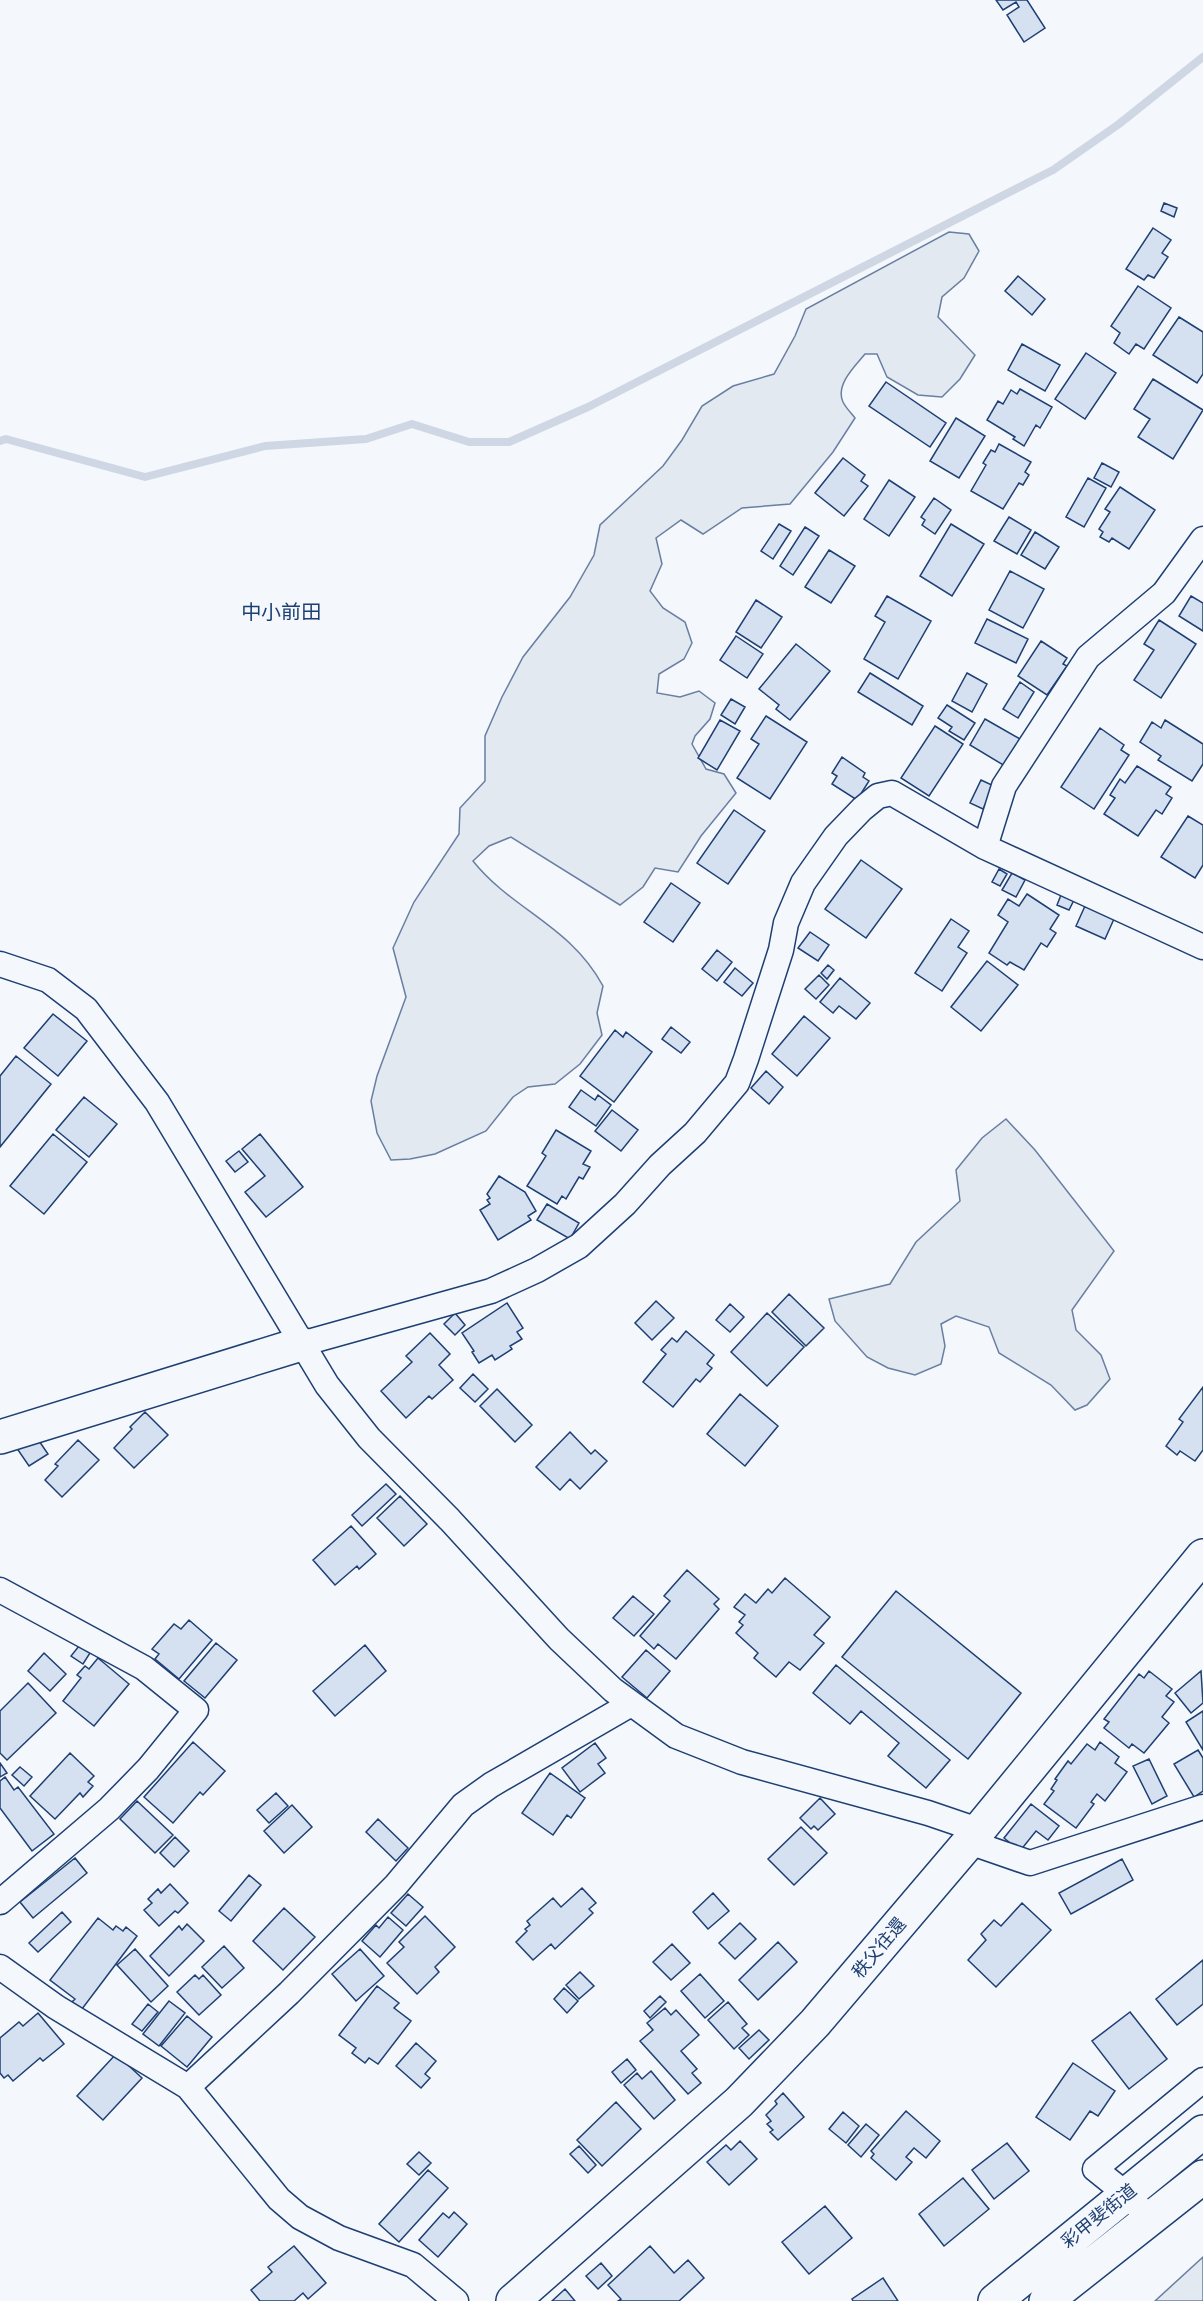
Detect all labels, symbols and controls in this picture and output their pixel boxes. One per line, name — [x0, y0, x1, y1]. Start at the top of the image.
district label: 中小前田 — [241, 601, 321, 625]
street label: 秩父往還 — [847, 1913, 911, 1983]
street label: 彩甲斐街道 — [1057, 2179, 1141, 2253]

